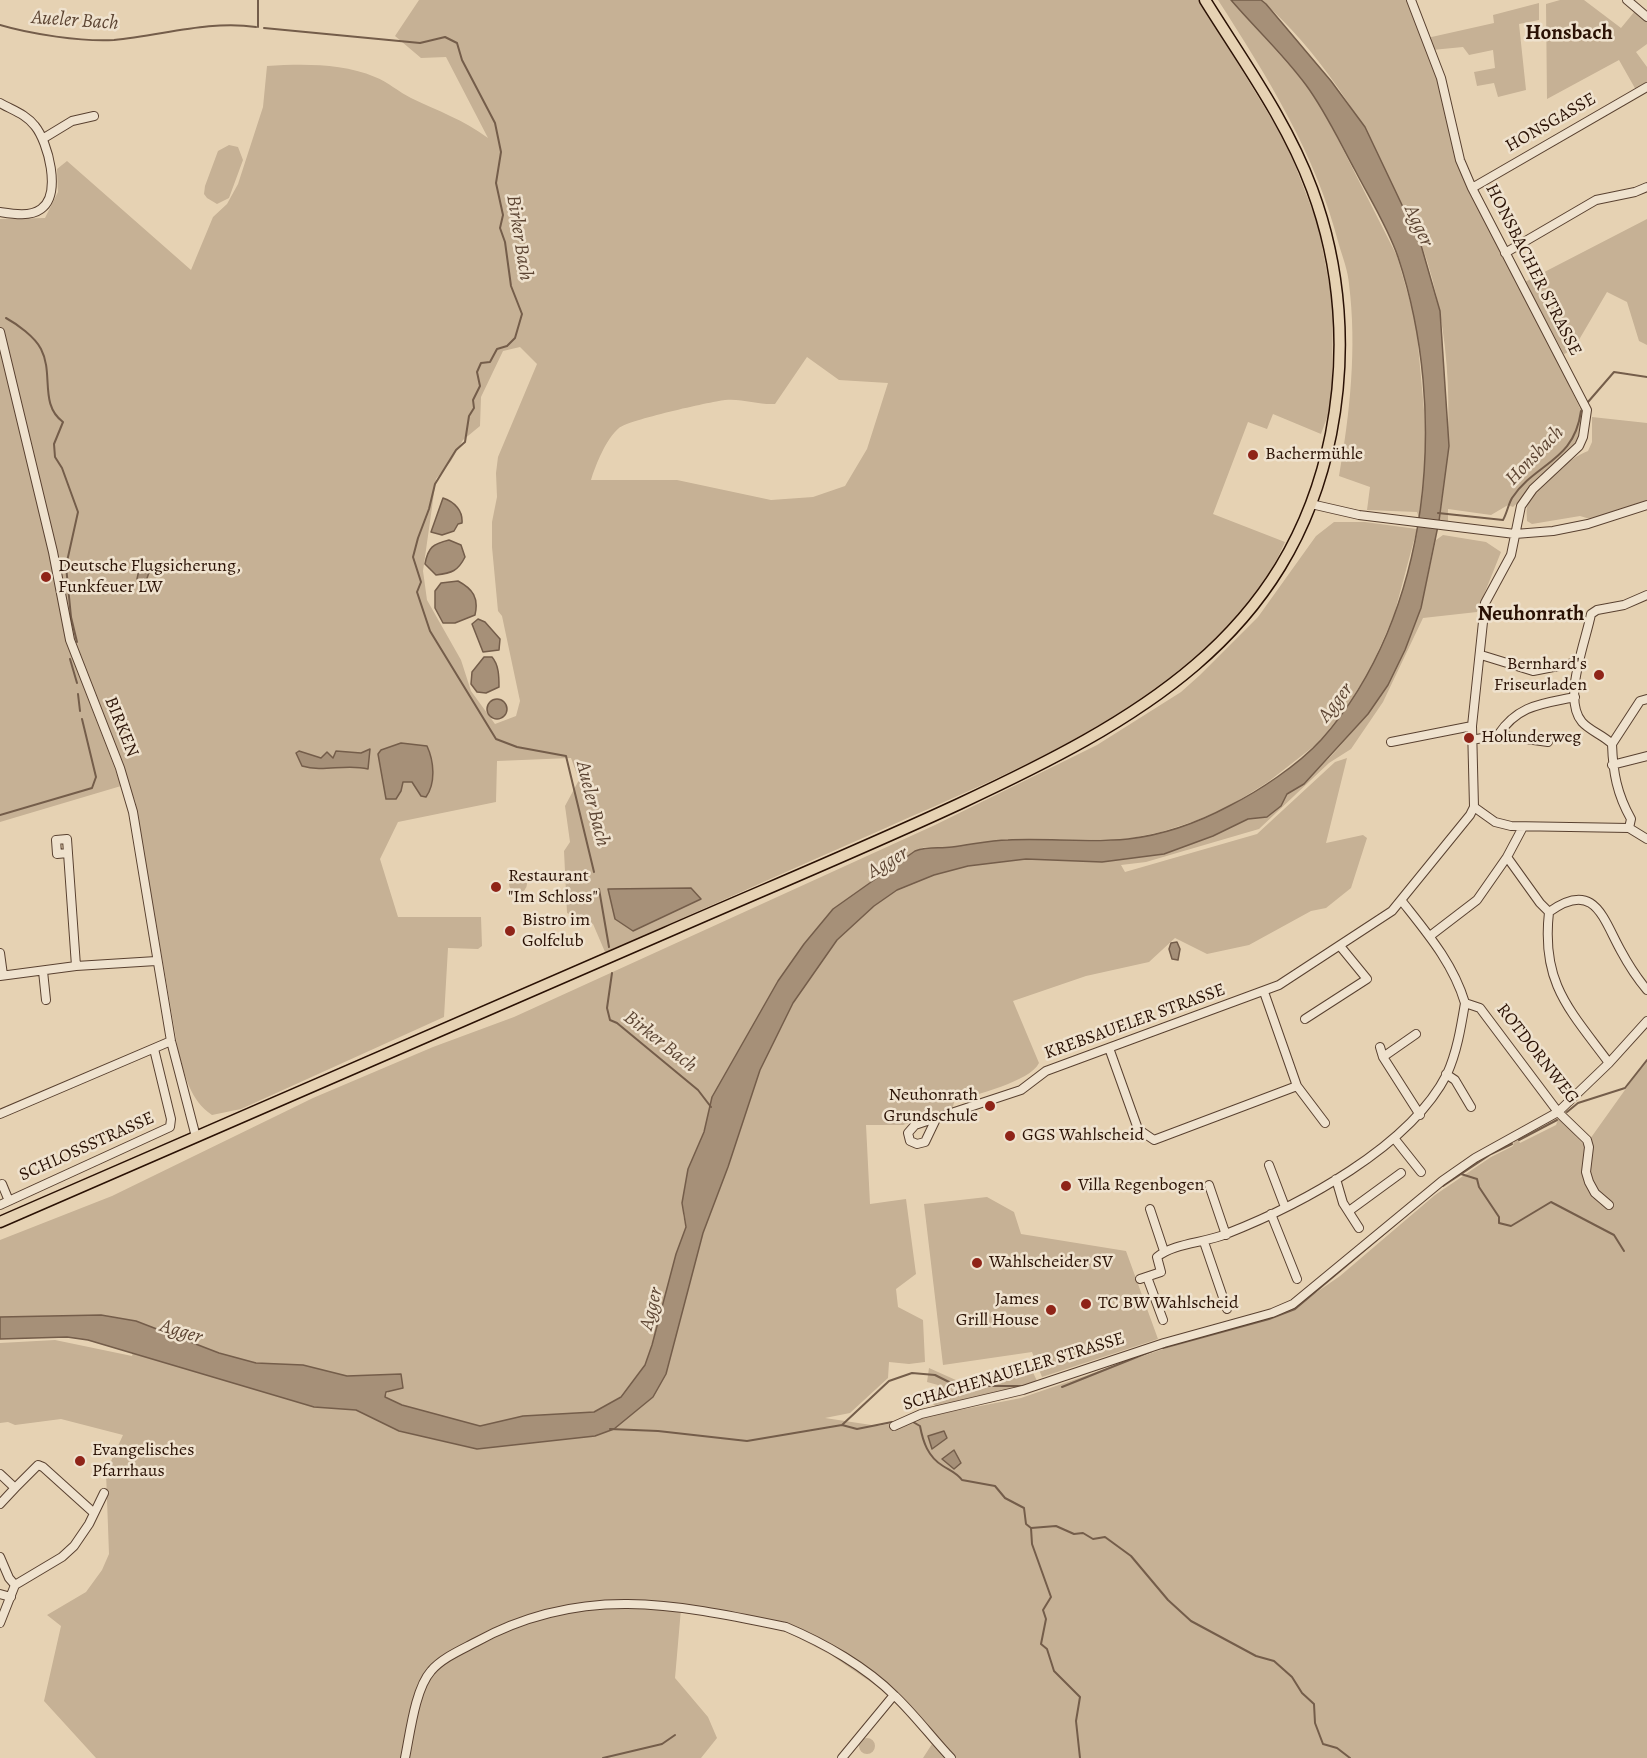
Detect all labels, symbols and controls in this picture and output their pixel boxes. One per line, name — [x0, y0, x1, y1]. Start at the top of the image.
water label: Aueler Bach — [31, 6, 119, 36]
district label: Honsbach — [1525, 21, 1613, 47]
street label: HONSGASSE — [1502, 88, 1600, 158]
street label: HONSBACHER STRASSE — [1480, 180, 1586, 360]
water label: Birker Bach — [500, 193, 538, 283]
water label: Agger — [1398, 201, 1438, 251]
water label: Honsbach — [1501, 421, 1569, 491]
place label: Bachermühle — [1265, 444, 1363, 466]
marker: Bachermühle — [1246, 448, 1260, 462]
place label: Deutsche Flugsicherung, Funkfeuer LW — [58, 556, 241, 598]
marker: Deutsche Flugsicherung, Funkfeuer LW — [39, 570, 53, 584]
district label: Neuhonrath — [1477, 602, 1585, 628]
place label: Bernhard's Friseurladen — [1494, 654, 1587, 696]
marker: Bernhard's Friseurladen — [1592, 668, 1606, 682]
water label: Agger — [1313, 679, 1359, 727]
street label: BIRKEN — [99, 694, 143, 760]
place label: Holunderweg — [1481, 727, 1581, 749]
marker: Holunderweg — [1462, 731, 1476, 745]
water label: Aueler Bach — [570, 759, 614, 849]
water label: Agger — [863, 842, 913, 884]
place label: Restaurant "Im Schloss" — [508, 866, 598, 908]
marker: Restaurant "Im Schloss" — [489, 880, 503, 894]
place label: Bistro im Golfclub — [522, 910, 590, 952]
marker: Bistro im Golfclub — [503, 924, 517, 938]
street label: KREBSAUELER STRASSE — [1042, 979, 1228, 1065]
street label: ROTDORNWEG — [1491, 1000, 1583, 1108]
water label: Birker Bach — [619, 1006, 701, 1078]
place label: Neuhonrath Grundschule — [884, 1085, 978, 1128]
marker: Neuhonrath Grundschule — [983, 1099, 997, 1113]
street label: SCHLOSSSTRASSE — [16, 1108, 158, 1186]
place label: GGS Wahlscheid — [1022, 1125, 1144, 1147]
marker: GGS Wahlscheid — [1003, 1129, 1017, 1143]
place label: Villa Regenbogen — [1078, 1175, 1204, 1197]
marker: Villa Regenbogen — [1059, 1179, 1073, 1193]
place label: Wahlscheider SV — [989, 1252, 1113, 1274]
marker: Wahlscheider SV — [970, 1256, 984, 1270]
water label: Agger — [635, 1285, 669, 1333]
place label: James Grill House — [956, 1289, 1039, 1332]
place label: TC BW Wahlscheid — [1098, 1293, 1239, 1315]
marker: TC BW Wahlscheid — [1079, 1297, 1093, 1311]
marker: James Grill House — [1044, 1303, 1058, 1317]
water label: Agger — [157, 1314, 205, 1350]
street label: SCHACHENAUELER STRASSE — [901, 1328, 1127, 1416]
place label: Evangelisches Pfarrhaus — [92, 1440, 194, 1482]
marker: Evangelisches Pfarrhaus — [73, 1454, 87, 1468]

